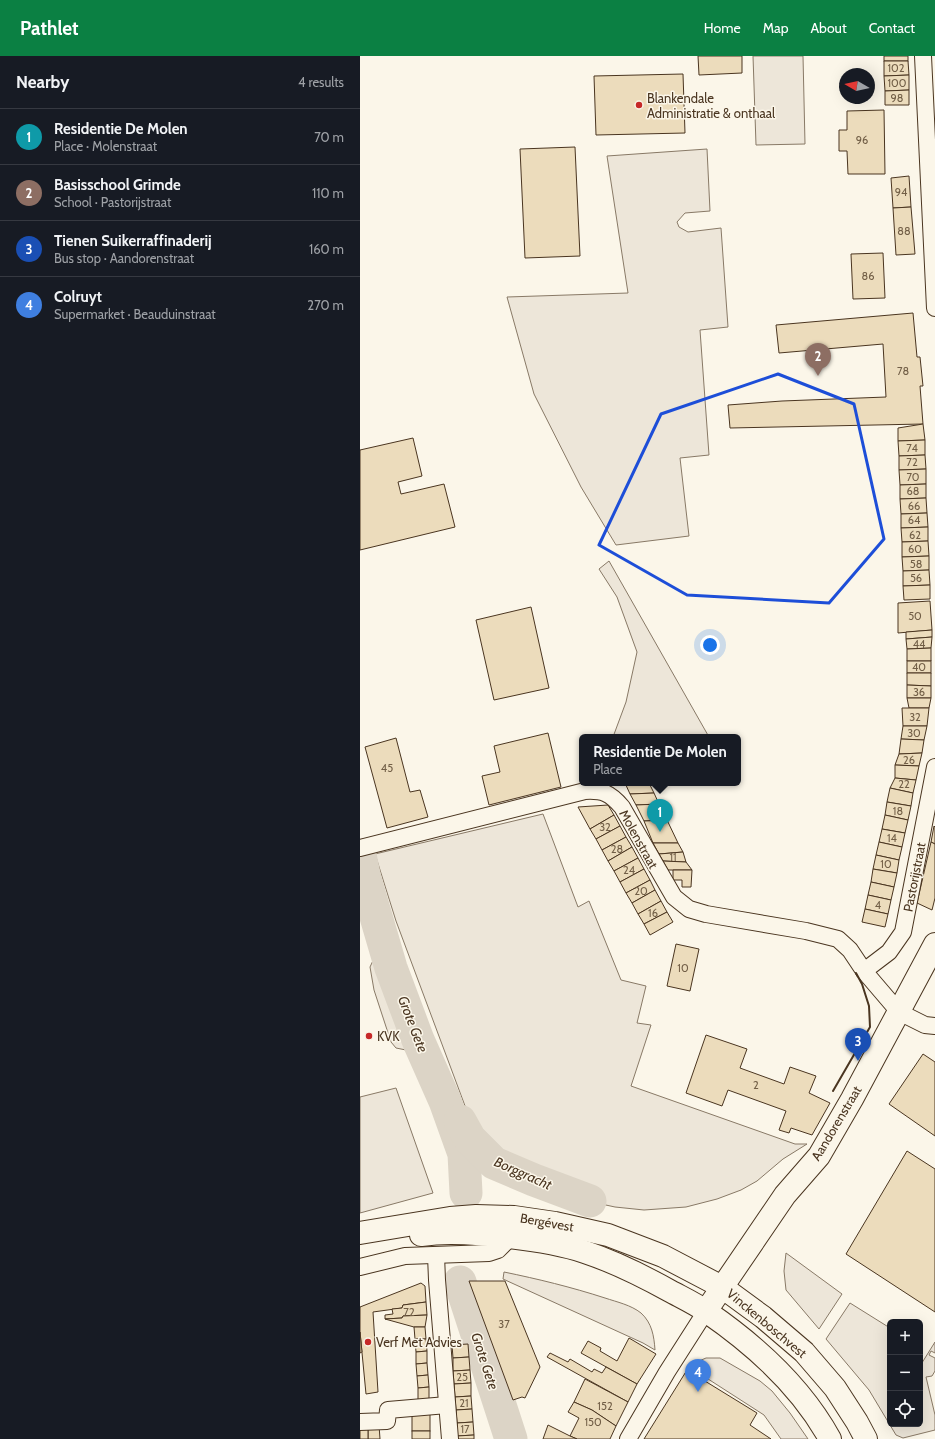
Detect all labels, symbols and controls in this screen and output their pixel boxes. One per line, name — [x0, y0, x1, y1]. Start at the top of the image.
text: Pathlet — [20, 17, 79, 40]
text: Home — [704, 19, 741, 37]
text: Map — [763, 19, 788, 37]
text: About — [810, 19, 847, 37]
text: Contact — [869, 19, 915, 37]
house number: 102 — [887, 61, 905, 75]
north arrow — [839, 68, 875, 104]
text: Nearby — [16, 72, 69, 92]
text: 4 results — [298, 74, 344, 90]
house number: 100 — [888, 76, 907, 90]
place label: Blankendale Administratie & onthaal — [647, 90, 775, 121]
house number: 98 — [891, 91, 903, 105]
marker: Blankendale Administratie & onthaal — [634, 100, 644, 110]
text: Residentie De Molen — [54, 120, 188, 138]
text: 1 — [27, 129, 31, 145]
text: 70 m — [314, 129, 344, 145]
house number: 96 — [856, 133, 868, 147]
text: Place · Molenstraat — [54, 138, 157, 154]
text: Basisschool Grimde — [54, 176, 181, 194]
text: 2 — [26, 185, 32, 201]
text: 110 m — [312, 185, 344, 201]
house number: 94 — [895, 185, 908, 199]
text: School · Pastorijstraat — [54, 194, 171, 210]
house number: 88 — [897, 224, 911, 238]
text: Tienen Suikerraffinaderij — [54, 232, 212, 250]
text: 3 — [25, 241, 33, 257]
text: 160 m — [309, 241, 344, 257]
text: Bus stop · Aandorenstraat — [54, 250, 194, 266]
house number: 86 — [862, 269, 874, 283]
text: Colruyt — [54, 288, 102, 306]
text: 4 — [25, 297, 33, 313]
text: 270 m — [307, 297, 344, 313]
text: Supermarket · Beauduinstraat — [54, 306, 216, 322]
pin: 2 — [805, 343, 831, 376]
house number: 78 — [897, 364, 909, 378]
house number: 74 — [906, 441, 918, 455]
house number: 72 — [906, 455, 918, 469]
house number: 70 — [906, 470, 920, 484]
house number: 68 — [907, 484, 919, 498]
house number: 66 — [908, 499, 920, 513]
house number: 64 — [908, 513, 921, 527]
house number: 62 — [909, 528, 921, 542]
house number: 60 — [908, 542, 922, 556]
house number: 58 — [910, 557, 922, 571]
house number: 56 — [910, 571, 922, 585]
house number: 50 — [908, 609, 922, 623]
your location — [700, 635, 720, 655]
house number: 44 — [913, 637, 926, 651]
house number: 40 — [912, 660, 926, 674]
house number: 36 — [913, 685, 925, 699]
house number: 32 — [909, 710, 921, 724]
house number: 30 — [907, 726, 921, 740]
popup — [579, 734, 741, 786]
text: Residentie De Molen — [593, 743, 727, 761]
house number: 26 — [903, 753, 915, 767]
house number: 45 — [381, 761, 393, 775]
text: Place — [593, 761, 622, 777]
house number: 22 — [898, 777, 910, 791]
pin: 1 — [647, 799, 673, 832]
house number: 18 — [893, 804, 903, 818]
street label: Molenstraat — [616, 807, 662, 872]
house number: 32 — [599, 820, 611, 834]
house number: 14 — [887, 831, 898, 845]
street label: Pastorijstraat — [899, 840, 930, 913]
house number: 28 — [611, 842, 623, 856]
house number: 11 — [669, 850, 677, 864]
house number: 10 — [880, 857, 892, 871]
house number: 24 — [623, 863, 636, 877]
house number: 20 — [634, 884, 648, 898]
house number: 4 — [875, 898, 882, 912]
house number: 16 — [648, 906, 658, 920]
house number: 10 — [677, 961, 689, 975]
water label: Grote Gete — [394, 993, 432, 1055]
place label: KVK — [377, 1028, 400, 1044]
pin: 3 — [845, 1028, 871, 1061]
marker: KVK — [364, 1031, 374, 1041]
house number: 2 — [753, 1078, 759, 1092]
street label: Aandorenstraat — [807, 1082, 865, 1163]
water label: Borggracht — [491, 1152, 555, 1194]
street label: Bergévest — [519, 1209, 576, 1235]
street label: Vinckenboschvest — [724, 1285, 811, 1361]
house number: 72 — [403, 1305, 415, 1319]
house number: 37 — [498, 1317, 510, 1331]
map controls — [887, 1319, 923, 1427]
button: + — [887, 1319, 923, 1355]
water label: Grote Gete — [467, 1330, 503, 1392]
place label: Verf Met Advies — [376, 1334, 462, 1350]
marker: Verf Met Advies — [363, 1337, 373, 1347]
button: − — [887, 1355, 923, 1391]
pin: 4 — [685, 1359, 711, 1392]
house number: 25 — [456, 1370, 468, 1384]
button: locate — [887, 1391, 923, 1427]
house number: 21 — [459, 1396, 469, 1410]
house number: 152 — [597, 1399, 613, 1413]
house number: 150 — [584, 1415, 602, 1429]
house number: 17 — [460, 1422, 470, 1436]

